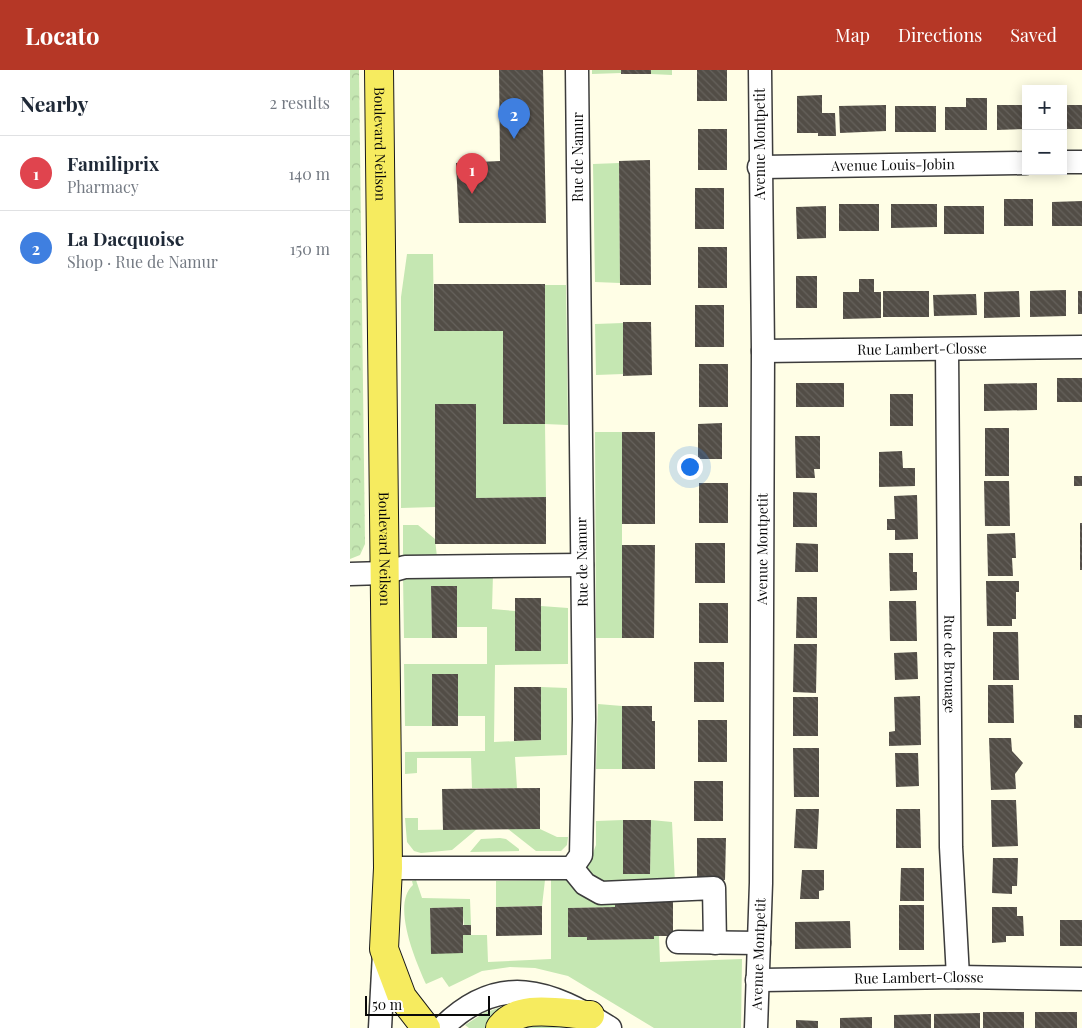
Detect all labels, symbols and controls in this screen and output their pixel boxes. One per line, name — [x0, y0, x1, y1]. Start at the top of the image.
text: Locato — [25, 19, 99, 51]
text: Map — [835, 23, 870, 47]
text: Directions — [898, 23, 982, 47]
text: Saved — [1010, 23, 1057, 47]
map controls — [1022, 85, 1067, 175]
button: + — [1022, 85, 1067, 130]
street label: Boulevard Neilson — [370, 87, 390, 202]
street label: Avenue Montpetit — [750, 87, 769, 201]
text: Nearby — [20, 89, 89, 117]
text: 2 results — [270, 92, 330, 113]
pin: 2 — [498, 98, 530, 139]
street label: Rue de Namur — [568, 111, 587, 202]
button: − — [1022, 130, 1067, 175]
text: Familiprix — [67, 150, 159, 176]
pin: 1 — [456, 153, 488, 194]
street label: Avenue Louis-Jobin — [830, 154, 956, 175]
text: 1 — [33, 163, 39, 184]
text: 140 m — [288, 163, 330, 184]
text: Pharmacy — [67, 176, 139, 197]
text: La Dacquoise — [67, 225, 184, 251]
text: 2 — [32, 238, 40, 259]
text: 150 m — [290, 238, 330, 259]
text: Shop · Rue de Namur — [67, 251, 218, 272]
street label: Rue Lambert-Closse — [857, 338, 987, 359]
your location — [677, 454, 703, 480]
street label: Boulevard Neilson — [375, 492, 395, 607]
street label: Avenue Montpetit — [752, 492, 771, 606]
street label: Rue de Namur — [571, 516, 592, 607]
street label: Rue de Brouage — [940, 615, 960, 713]
street label: Avenue Montpetit — [747, 897, 770, 1011]
street label: Rue Lambert-Closse — [854, 967, 984, 988]
scale bar — [365, 993, 490, 1016]
text: 50 m — [372, 995, 402, 1014]

